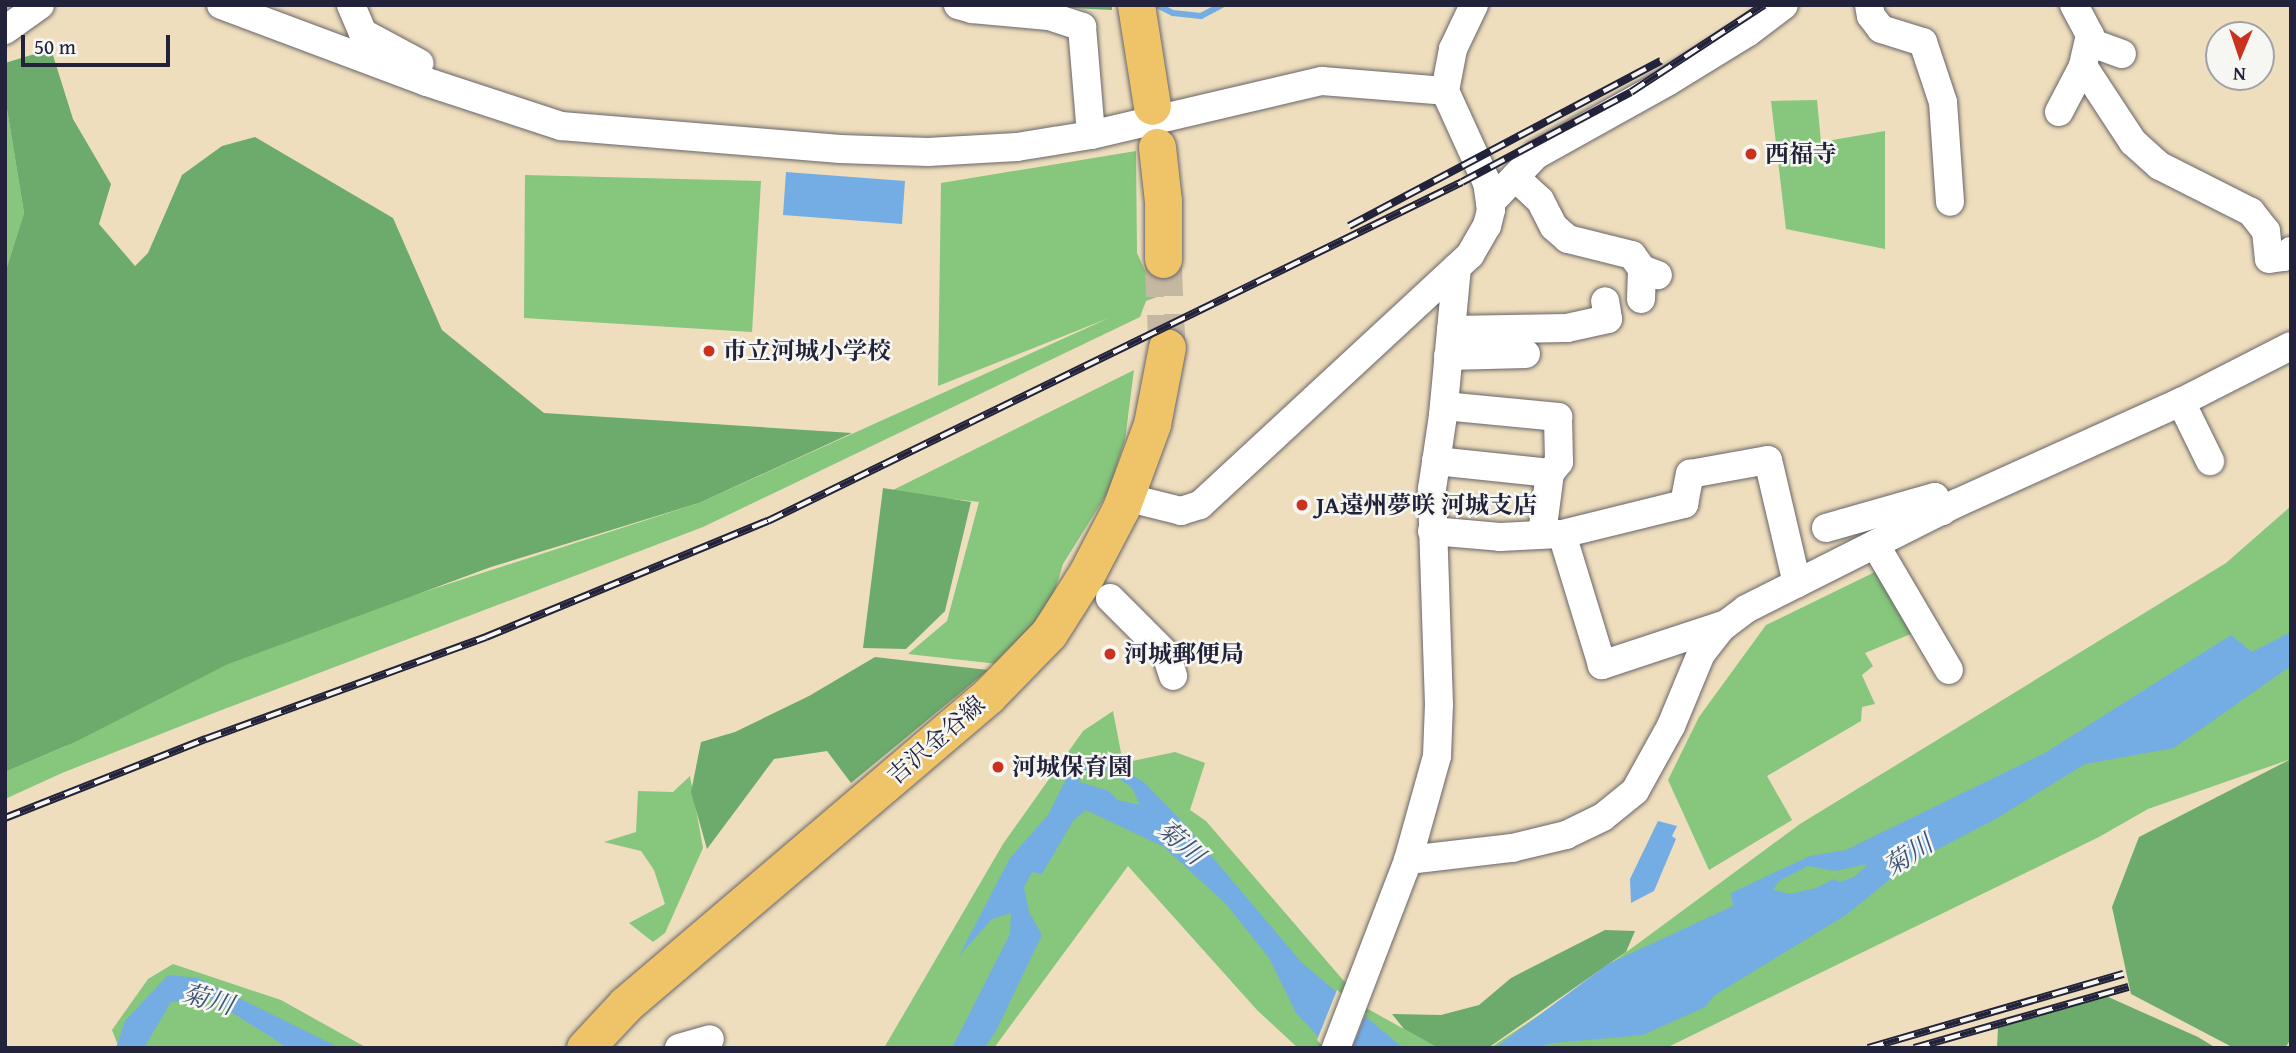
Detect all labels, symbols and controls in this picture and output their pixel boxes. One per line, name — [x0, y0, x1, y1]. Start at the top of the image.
scale bar — [24, 21, 173, 65]
north arrow — [2205, 21, 2275, 91]
text: 50 m — [34, 31, 76, 62]
text: N — [2233, 61, 2246, 89]
place label: 西福寺 — [1765, 140, 1837, 168]
marker: 西福寺 — [1743, 146, 1759, 162]
place label: 市立河城小学校 — [723, 337, 891, 365]
marker: 市立河城小学校 — [701, 343, 717, 359]
place label: JA遠州夢咲 河城支店 — [1316, 491, 1537, 519]
marker: JA遠州夢咲 河城支店 — [1294, 497, 1310, 513]
place label: 河城郵便局 — [1124, 640, 1244, 668]
marker: 河城郵便局 — [1102, 646, 1118, 662]
street label: 吉沢金谷線 — [881, 690, 991, 790]
place label: 河城保育園 — [1012, 753, 1132, 781]
marker: 河城保育園 — [990, 759, 1006, 775]
water label: 菊川 — [1151, 813, 1211, 871]
water label: 菊川 — [1878, 828, 1938, 882]
water label: 菊川 — [179, 977, 237, 1021]

